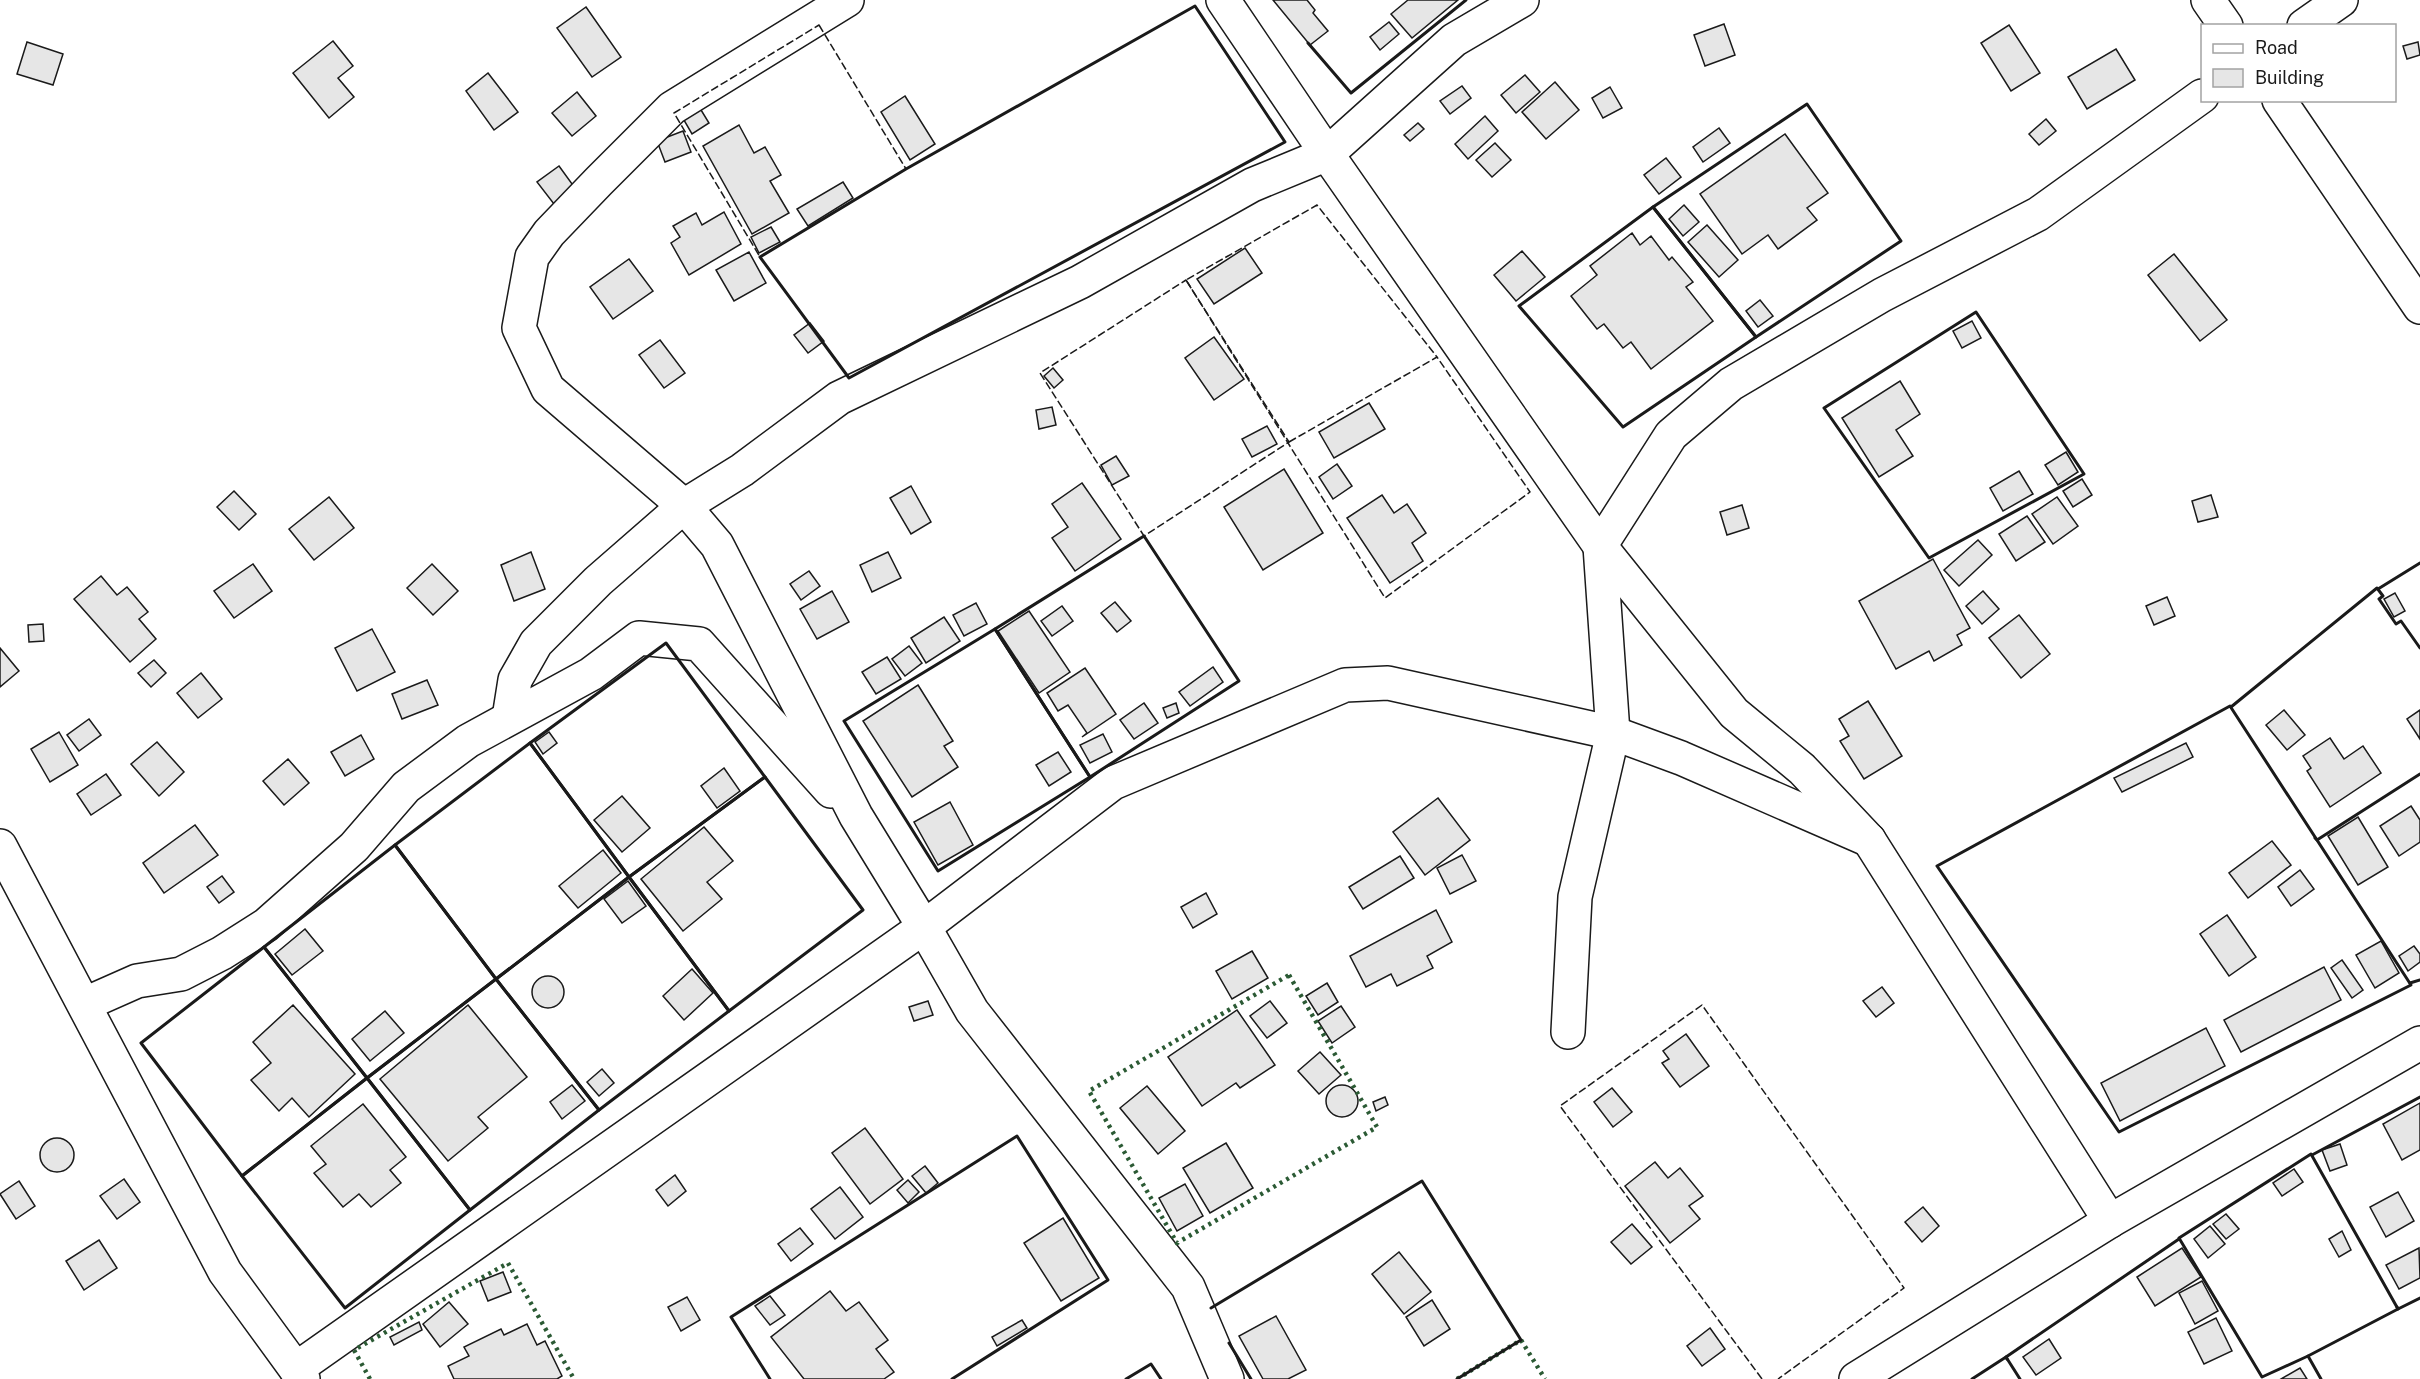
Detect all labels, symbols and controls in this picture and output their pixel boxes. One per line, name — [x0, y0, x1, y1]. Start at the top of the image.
legend — [2201, 24, 2396, 102]
text: Road — [2255, 37, 2298, 58]
text: Building — [2255, 67, 2324, 88]

